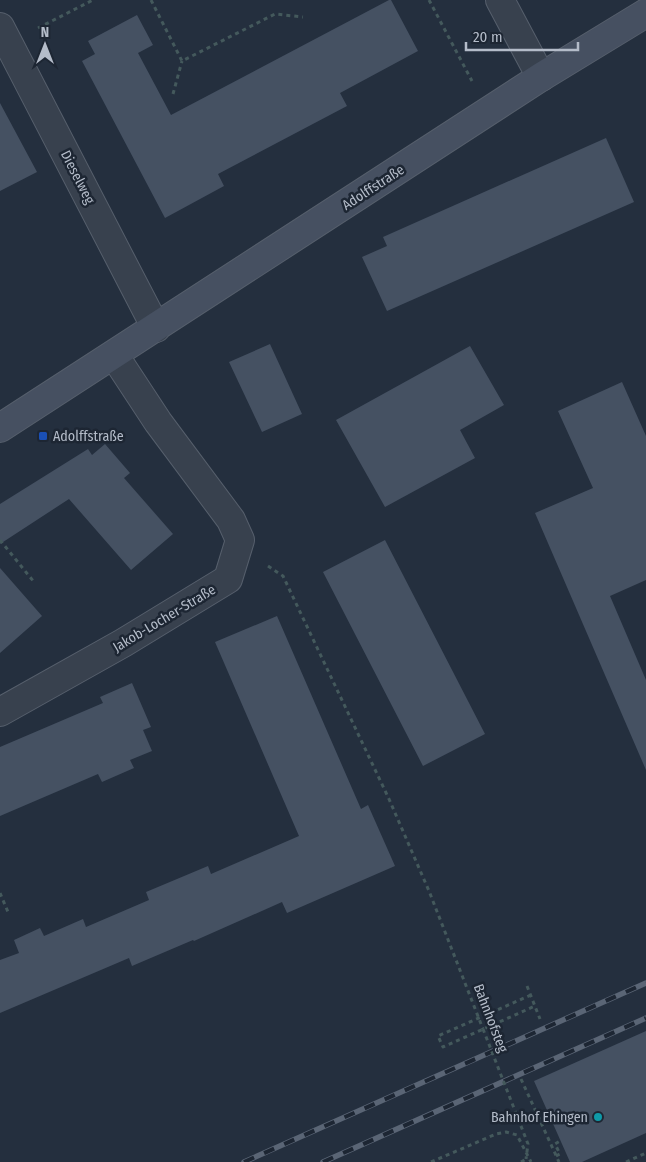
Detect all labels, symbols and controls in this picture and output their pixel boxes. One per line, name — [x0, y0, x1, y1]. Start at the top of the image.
north arrow — [20, 20, 70, 70]
scale bar — [466, 20, 578, 52]
text: N — [41, 24, 49, 41]
text: 20 m — [473, 28, 503, 46]
street label: Dieselweg — [57, 148, 98, 207]
street label: Adolffstraße — [339, 161, 408, 214]
place label: Adolffstraße — [53, 428, 124, 445]
marker: Adolffstraße — [37, 430, 49, 442]
street label: Jakob-Locher-Straße — [110, 581, 219, 656]
street label: Bahnhofsteg — [470, 981, 512, 1055]
place label: Bahnhof Ehingen — [491, 1109, 588, 1126]
marker: Bahnhof Ehingen — [592, 1111, 604, 1123]

